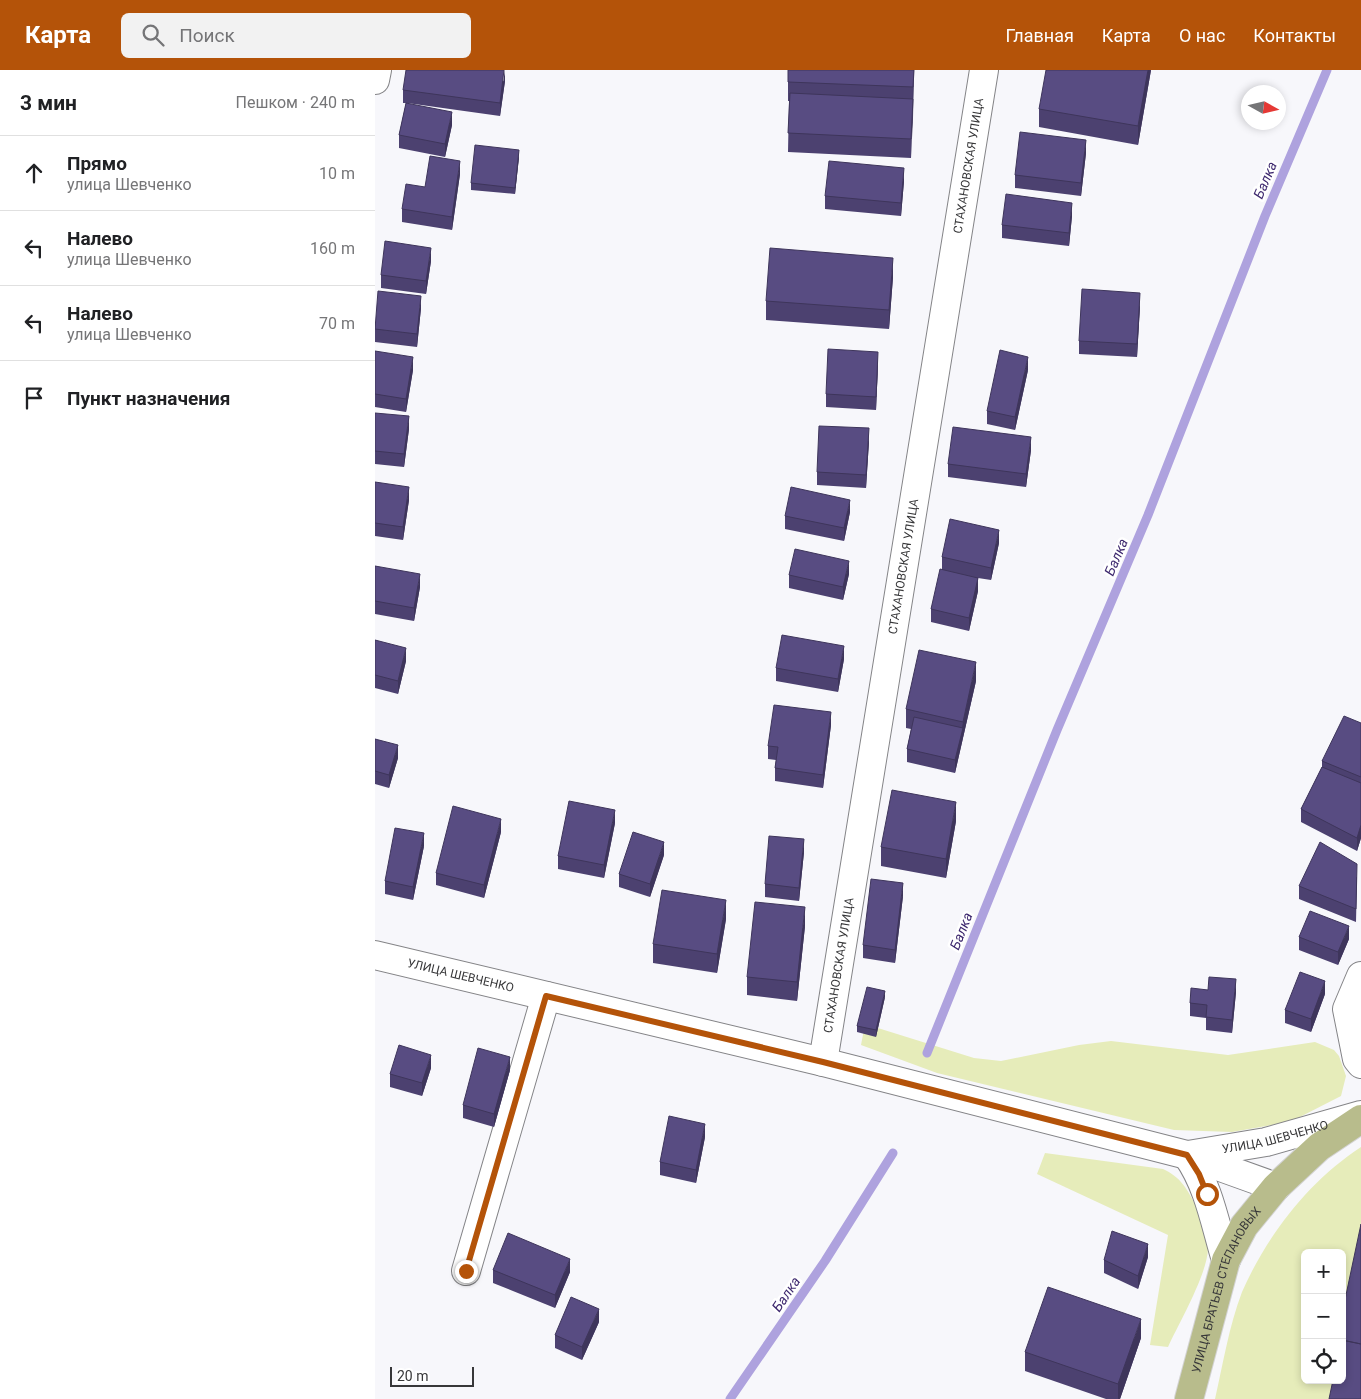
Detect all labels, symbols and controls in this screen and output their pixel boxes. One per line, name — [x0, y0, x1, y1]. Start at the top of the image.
search box — [121, 13, 471, 58]
text: Карта — [25, 21, 91, 49]
icon: search — [139, 21, 167, 49]
text: Поиск — [179, 24, 235, 47]
text: Главная — [1005, 25, 1074, 46]
text: Карта — [1102, 25, 1151, 46]
text: О нас — [1179, 25, 1225, 46]
text: Контакты — [1253, 25, 1336, 46]
north arrow — [1241, 85, 1286, 130]
text: 3 мин — [20, 91, 77, 115]
text: Пешком · 240 m — [236, 93, 355, 112]
street label: СТАХАНОВСКАЯ УЛИЦА — [951, 97, 986, 234]
text: Прямо — [67, 152, 127, 175]
icon: ahead — [20, 159, 48, 187]
water label: Балка — [1250, 159, 1280, 201]
text: 10 m — [319, 164, 355, 183]
text: улица Шевченко — [67, 175, 192, 194]
text: Налево — [67, 227, 133, 250]
icon: left — [20, 234, 48, 262]
text: 160 m — [310, 239, 355, 258]
text: улица Шевченко — [67, 250, 192, 269]
text: Налево — [67, 302, 133, 325]
icon: left — [20, 309, 48, 337]
text: 70 m — [319, 314, 355, 333]
text: улица Шевченко — [67, 325, 192, 344]
icon: arrive — [20, 384, 48, 412]
text: Пункт назначения — [67, 387, 230, 410]
street label: СТАХАНОВСКАЯ УЛИЦА — [886, 498, 921, 635]
water label: Балка — [1101, 536, 1131, 578]
street label: СТАХАНОВСКАЯ УЛИЦА — [821, 896, 857, 1034]
water label: Балка — [946, 910, 976, 952]
street label: УЛИЦА ШЕВЧЕНКО — [406, 956, 515, 995]
street label: УЛИЦА ШЕВЧЕНКО — [1221, 1118, 1330, 1156]
route start — [1196, 1183, 1219, 1206]
street label: УЛИЦА БРАТЬЕВ СТЕПАНОВЫХ — [1189, 1204, 1264, 1375]
map controls — [1301, 1249, 1346, 1384]
button: + — [1301, 1249, 1346, 1294]
route end — [455, 1260, 478, 1283]
water label: Балка — [769, 1274, 803, 1314]
button: − — [1301, 1294, 1346, 1339]
button: locate — [1301, 1339, 1346, 1384]
scale bar — [390, 1364, 474, 1387]
text: 20 m — [397, 1368, 429, 1384]

